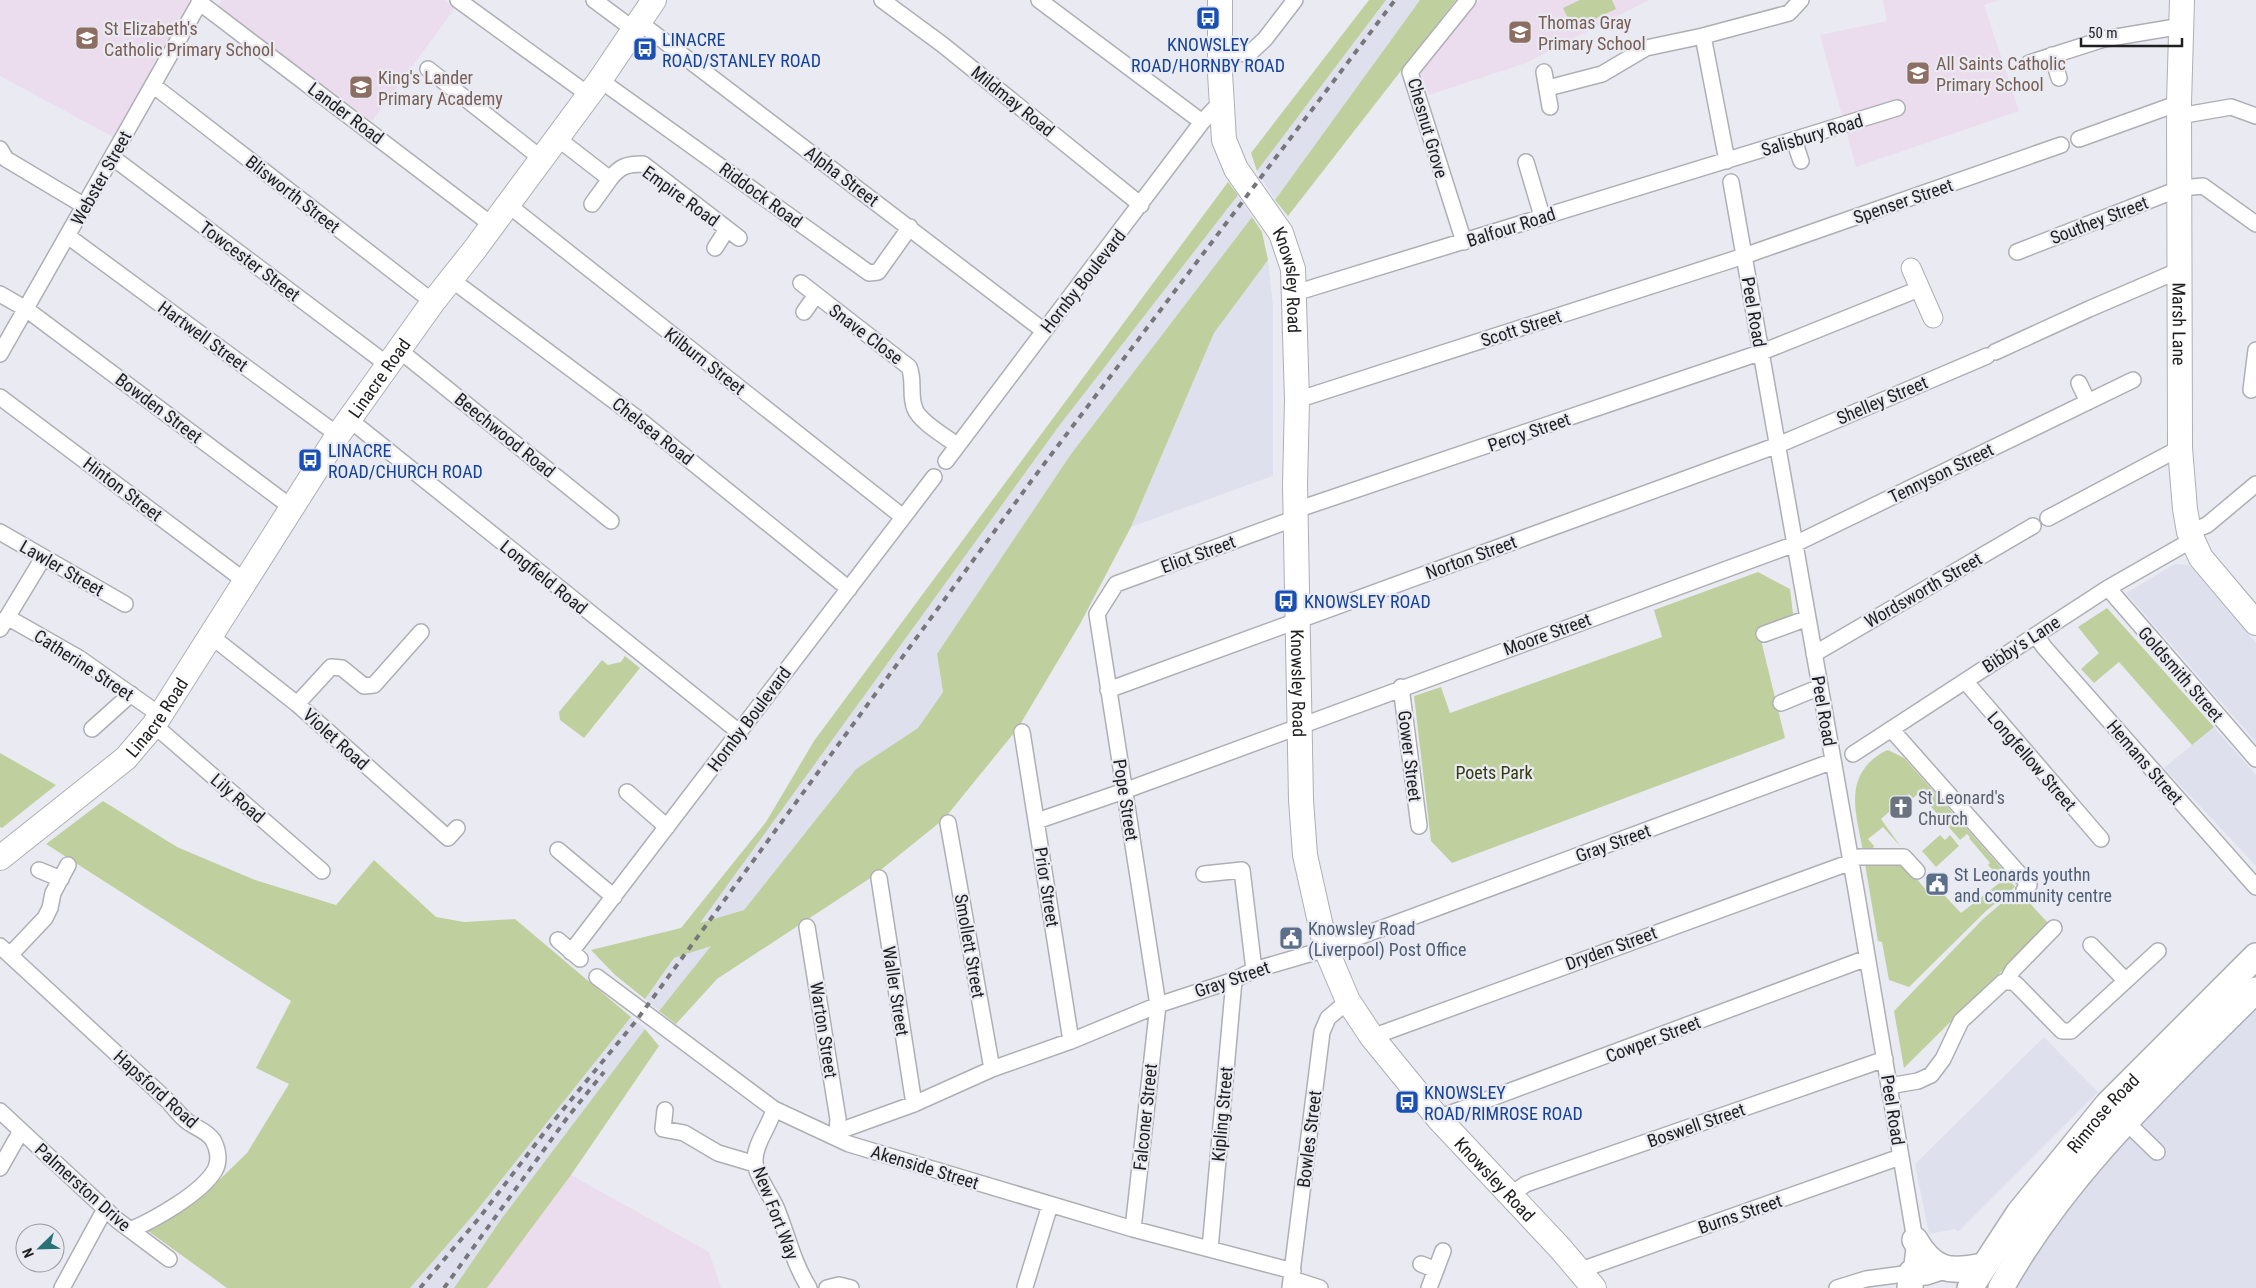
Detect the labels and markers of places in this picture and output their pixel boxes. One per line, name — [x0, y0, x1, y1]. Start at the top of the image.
bus stop icon: KNOWSLEY ROAD/HORNBY ROAD — [1195, 5, 1221, 31]
place label: Thomas Gray Primary School — [1538, 12, 1646, 54]
place label: St Elizabeth's Catholic Primary School — [104, 18, 274, 60]
school or university icon: Thomas Gray Primary School — [1507, 19, 1533, 45]
school or university icon: St Elizabeth's Catholic Primary School — [74, 25, 100, 51]
place label: LINACRE ROAD/STANLEY ROAD — [662, 29, 821, 71]
place label: KNOWSLEY ROAD/HORNBY ROAD — [1131, 34, 1285, 76]
bus stop icon: LINACRE ROAD/STANLEY ROAD — [632, 36, 658, 62]
place label: All Saints Catholic Primary School — [1936, 53, 2066, 95]
school or university icon: All Saints Catholic Primary School — [1905, 60, 1931, 86]
place label: King's Lander Primary Academy — [378, 67, 503, 109]
school or university icon: King's Lander Primary Academy — [348, 74, 374, 100]
place label: LINACRE ROAD/CHURCH ROAD — [328, 440, 483, 482]
bus stop icon: LINACRE ROAD/CHURCH ROAD — [297, 447, 323, 473]
bus stop icon: KNOWSLEY ROAD — [1273, 588, 1299, 614]
place label: KNOWSLEY ROAD — [1304, 591, 1431, 612]
place label: St Leonard's Church — [1918, 787, 2005, 829]
church icon: St Leonard's Church — [1888, 794, 1914, 820]
place label: St Leonards youthn and community centre — [1954, 864, 2112, 906]
public building icon: St Leonards youthn and community centre — [1924, 871, 1950, 897]
place label: Knowsley Road (Liverpool) Post Office — [1308, 918, 1466, 961]
public building icon: Knowsley Road (Liverpool) Post Office — [1278, 925, 1304, 951]
place label: KNOWSLEY ROAD/RIMROSE ROAD — [1424, 1082, 1583, 1124]
bus stop icon: KNOWSLEY ROAD/RIMROSE ROAD — [1394, 1089, 1420, 1115]

